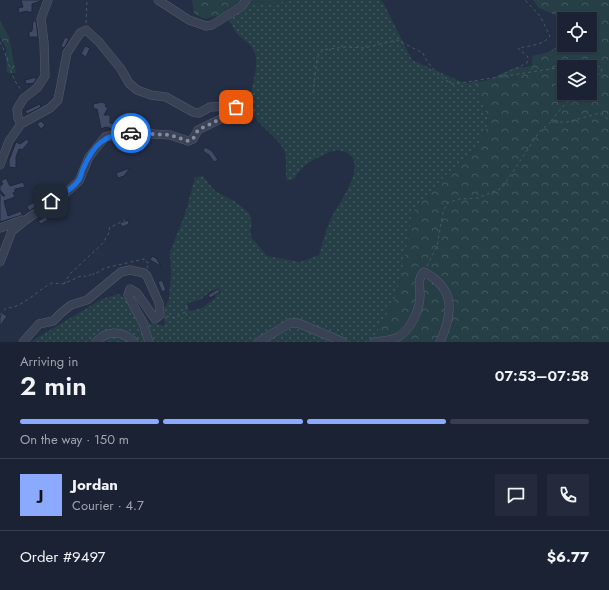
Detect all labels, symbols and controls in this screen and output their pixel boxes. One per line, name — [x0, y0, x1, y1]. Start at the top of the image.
map controls — [557, 12, 597, 100]
button: locate — [557, 12, 597, 52]
button: layers — [557, 60, 597, 100]
pin — [219, 90, 253, 124]
icon: bag — [225, 96, 247, 118]
courier — [111, 113, 151, 153]
icon: car — [120, 122, 142, 144]
pin — [34, 184, 68, 218]
icon: home — [40, 190, 62, 212]
text: Arriving in — [20, 352, 78, 371]
text: 07:53–07:58 — [495, 365, 589, 387]
text: 2 min — [20, 367, 87, 405]
text: On the way · 150 m — [20, 430, 129, 449]
text: Jordan — [72, 474, 118, 496]
button: chat — [495, 474, 537, 516]
button: phone — [547, 474, 589, 516]
text: J — [39, 484, 43, 506]
text: Courier · 4.7 — [72, 496, 144, 515]
text: Order #9497 — [20, 546, 105, 568]
text: $6.77 — [547, 546, 589, 568]

